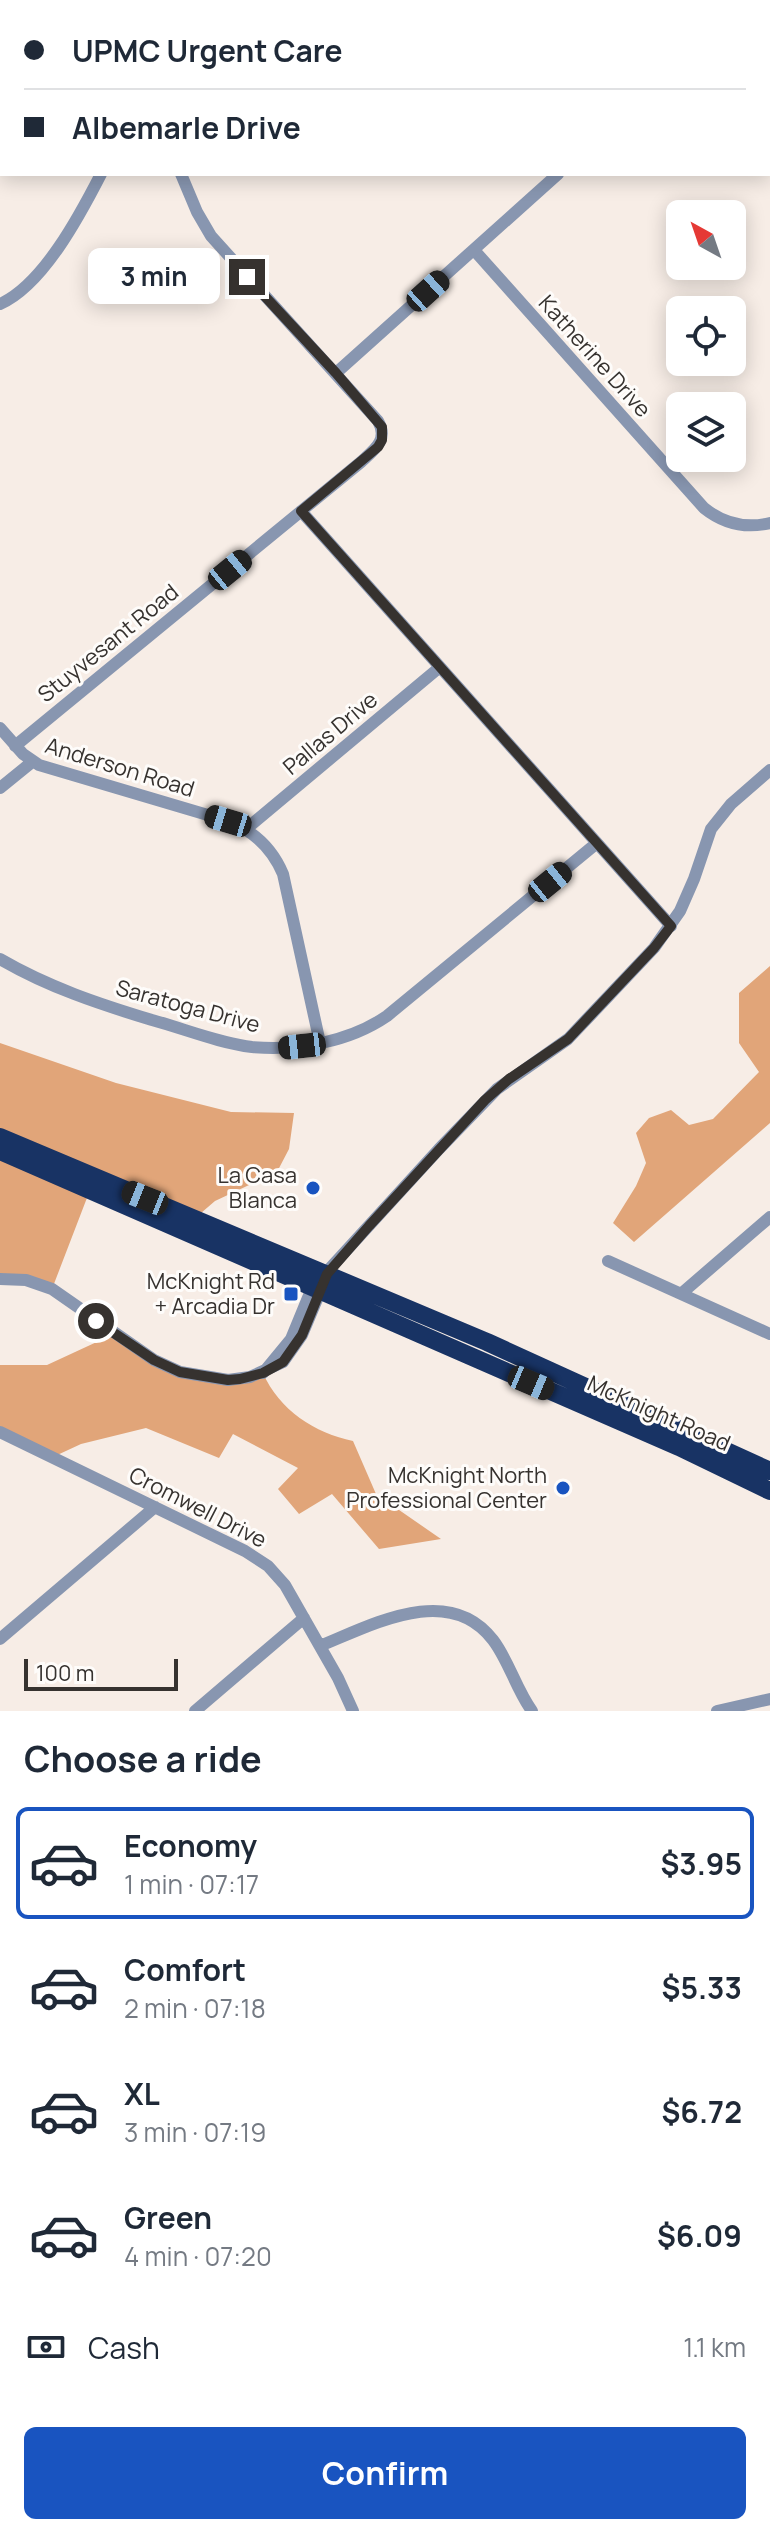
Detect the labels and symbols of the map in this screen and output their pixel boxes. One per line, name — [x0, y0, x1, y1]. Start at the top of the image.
north arrow — [666, 200, 746, 280]
callout: 3 min — [87, 249, 219, 305]
route end — [229, 259, 265, 295]
car — [402, 266, 454, 316]
street label: Katherine Drive — [532, 288, 658, 424]
car — [204, 546, 256, 594]
street label: Stuyvesant Road — [31, 577, 185, 709]
street label: Pallas Drive — [276, 685, 384, 781]
street label: Anderson Road — [42, 730, 198, 804]
car — [202, 803, 254, 839]
car — [524, 858, 576, 906]
street label: Saratoga Drive — [113, 972, 263, 1040]
car — [277, 1032, 327, 1060]
place label: La Casa Blanca — [217, 1160, 297, 1215]
car — [118, 1178, 172, 1218]
marker: La Casa Blanca — [304, 1179, 322, 1197]
place label: McKnight Rd + Arcadia Dr — [147, 1266, 275, 1321]
marker: McKnight Rd + Arcadia Dr — [282, 1285, 300, 1303]
route start — [78, 1303, 114, 1339]
car — [504, 1363, 558, 1403]
street label: McKnight Road — [583, 1368, 735, 1458]
street label: Cromwell Drive — [124, 1459, 272, 1555]
place label: McKnight North Professional Center — [346, 1460, 547, 1515]
marker: McKnight North Professional Center — [554, 1479, 572, 1497]
scale bar — [24, 1655, 178, 1691]

